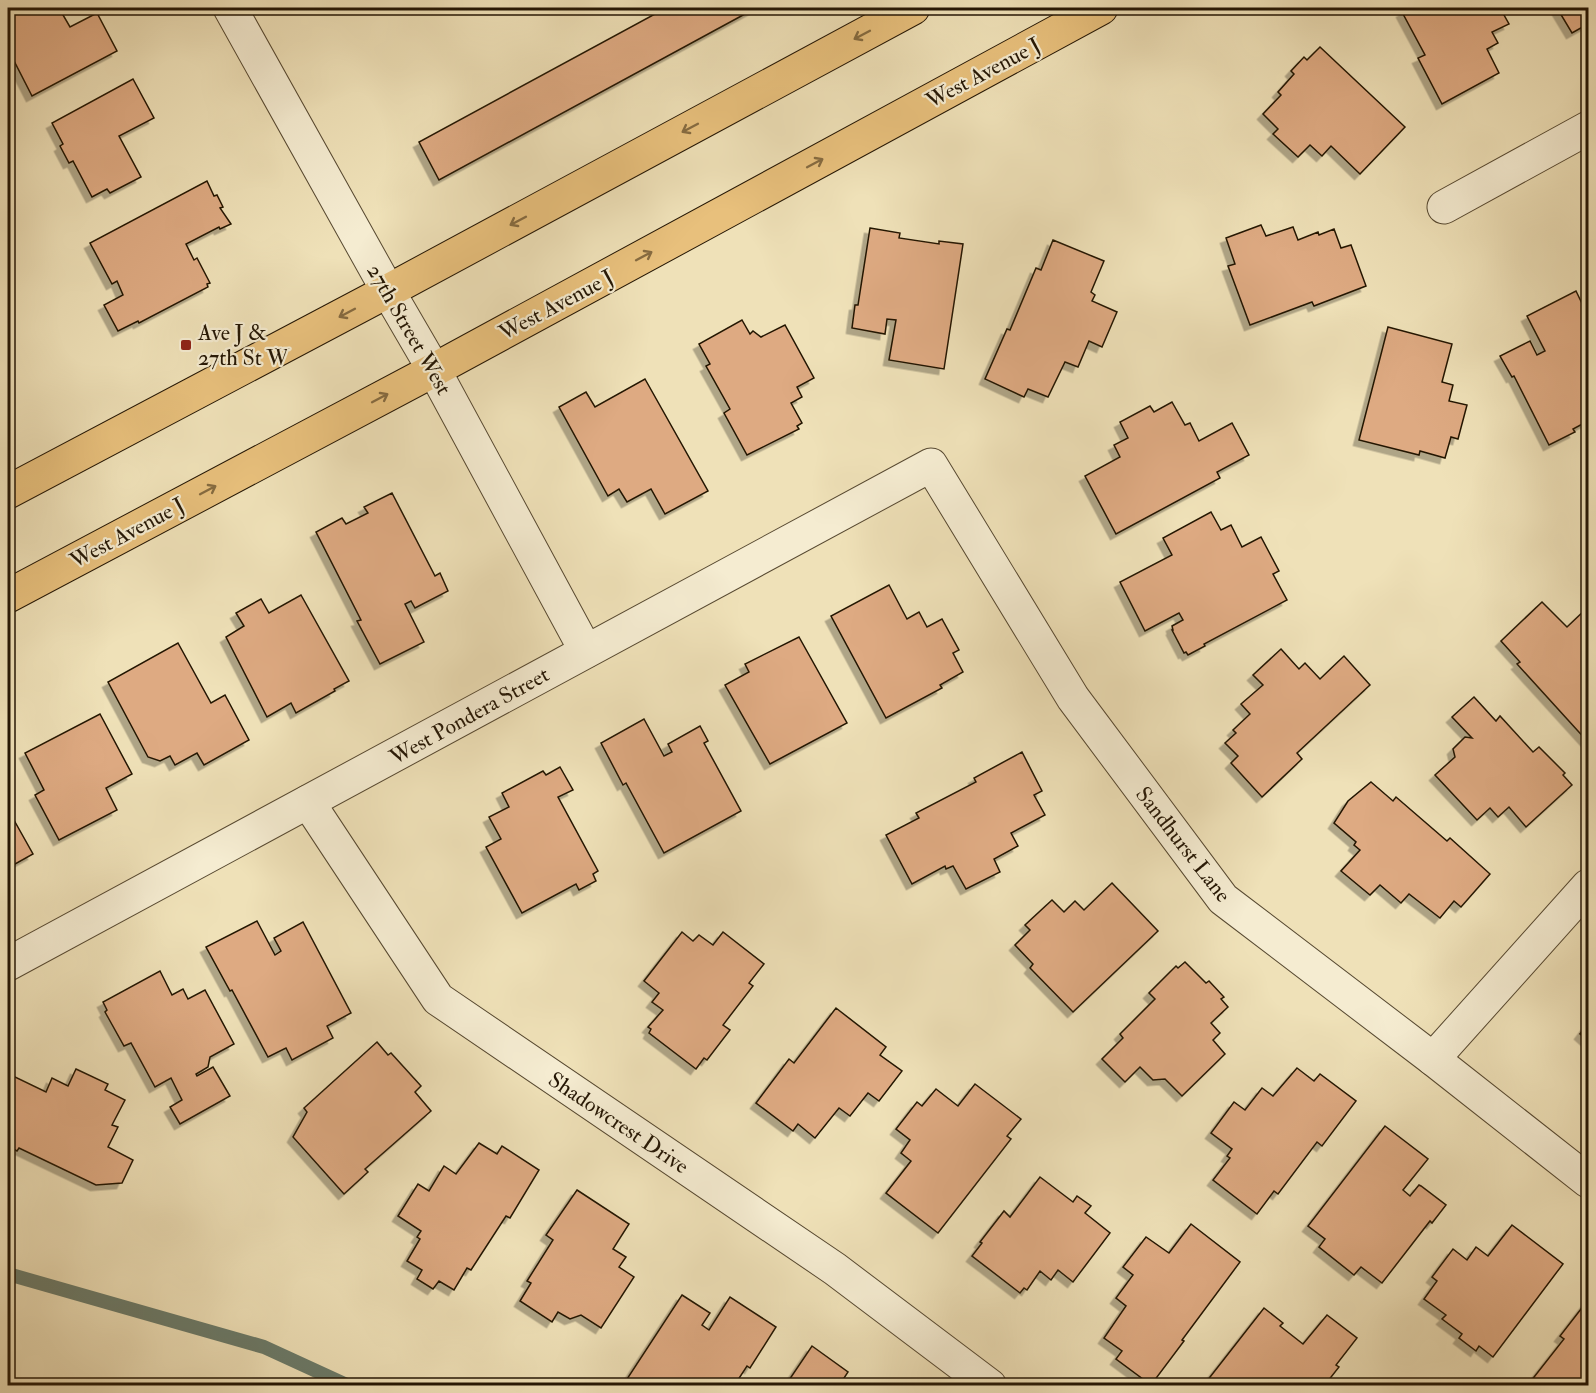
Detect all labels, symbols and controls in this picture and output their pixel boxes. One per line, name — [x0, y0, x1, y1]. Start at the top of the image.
one-way arrow — [853, 30, 871, 41]
street label: West Avenue J — [920, 31, 1046, 115]
one-way arrow — [682, 122, 699, 134]
one-way arrow — [806, 157, 824, 168]
one-way arrow — [510, 216, 528, 227]
one-way arrow — [635, 250, 652, 262]
street label: 27th Street West — [360, 259, 458, 400]
street label: West Avenue J — [493, 263, 619, 347]
one-way arrow — [338, 308, 356, 319]
place label: Ave J & 27th St W — [197, 319, 290, 372]
marker: Ave J & 27th St W — [179, 338, 193, 352]
one-way arrow — [371, 392, 388, 404]
one-way arrow — [198, 484, 216, 495]
street label: West Avenue J — [64, 491, 190, 575]
street label: West Pondera Street — [384, 660, 554, 772]
street label: Sandhurst Lane — [1129, 781, 1237, 908]
street label: Shadowcrest Drive — [543, 1066, 694, 1180]

